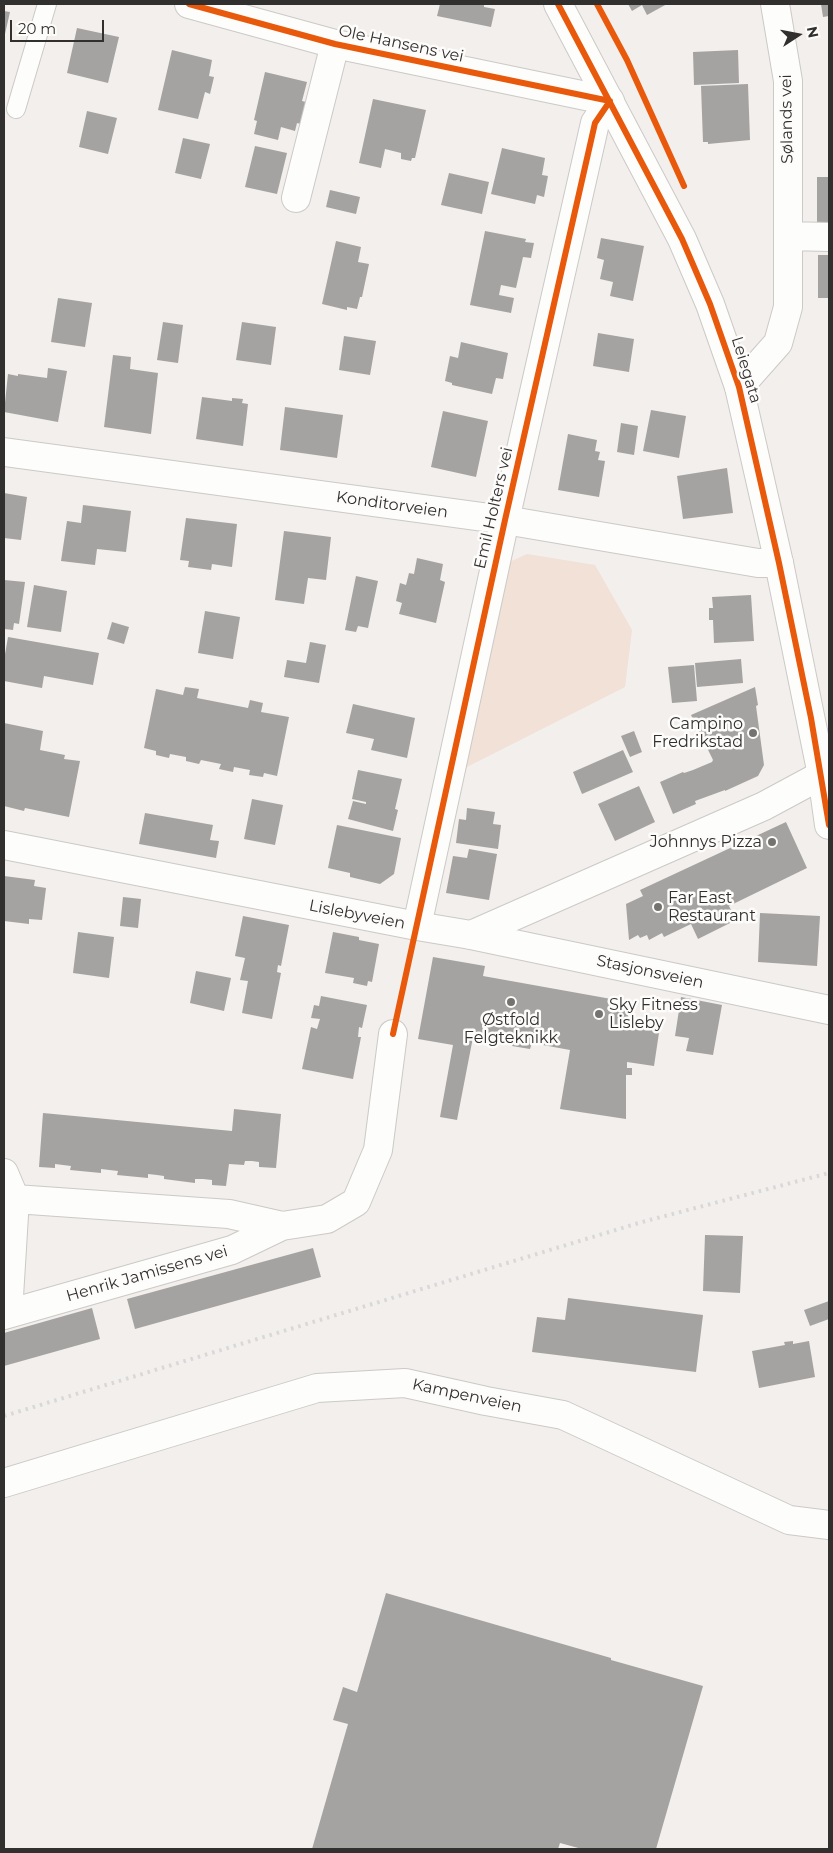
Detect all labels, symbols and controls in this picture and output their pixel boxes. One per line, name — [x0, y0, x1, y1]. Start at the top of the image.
scale bar — [12, 10, 106, 42]
north arrow — [773, 10, 823, 60]
text: 20 m — [18, 19, 56, 38]
street label: Ole Hansens vei — [337, 21, 465, 67]
text: N — [803, 25, 823, 39]
street label: Sølands vei — [777, 74, 797, 164]
street label: Leiegata — [727, 334, 765, 406]
street label: Emil Holters vei — [471, 445, 517, 571]
street label: Konditorveien — [335, 488, 449, 522]
place label: Campino Fredrikstad — [652, 714, 743, 752]
marker: Campino Fredrikstad — [747, 727, 759, 739]
place label: Johnnys Pizza — [650, 832, 762, 852]
marker: Johnnys Pizza — [766, 836, 778, 848]
place label: Far East Restaurant — [668, 888, 756, 926]
street label: Lislebyveien — [307, 896, 407, 934]
marker: Far East Restaurant — [652, 901, 664, 913]
street label: Stasjonsveien — [595, 951, 705, 993]
place label: Sky Fitness Lisleby — [609, 995, 698, 1033]
marker: Østfold Felgteknikk — [505, 996, 517, 1008]
marker: Sky Fitness Lisleby — [593, 1008, 605, 1020]
place label: Østfold Felgteknikk — [464, 1010, 558, 1048]
street label: Henrik Jamissens vei — [64, 1242, 230, 1306]
street label: Kampenveien — [410, 1375, 524, 1417]

